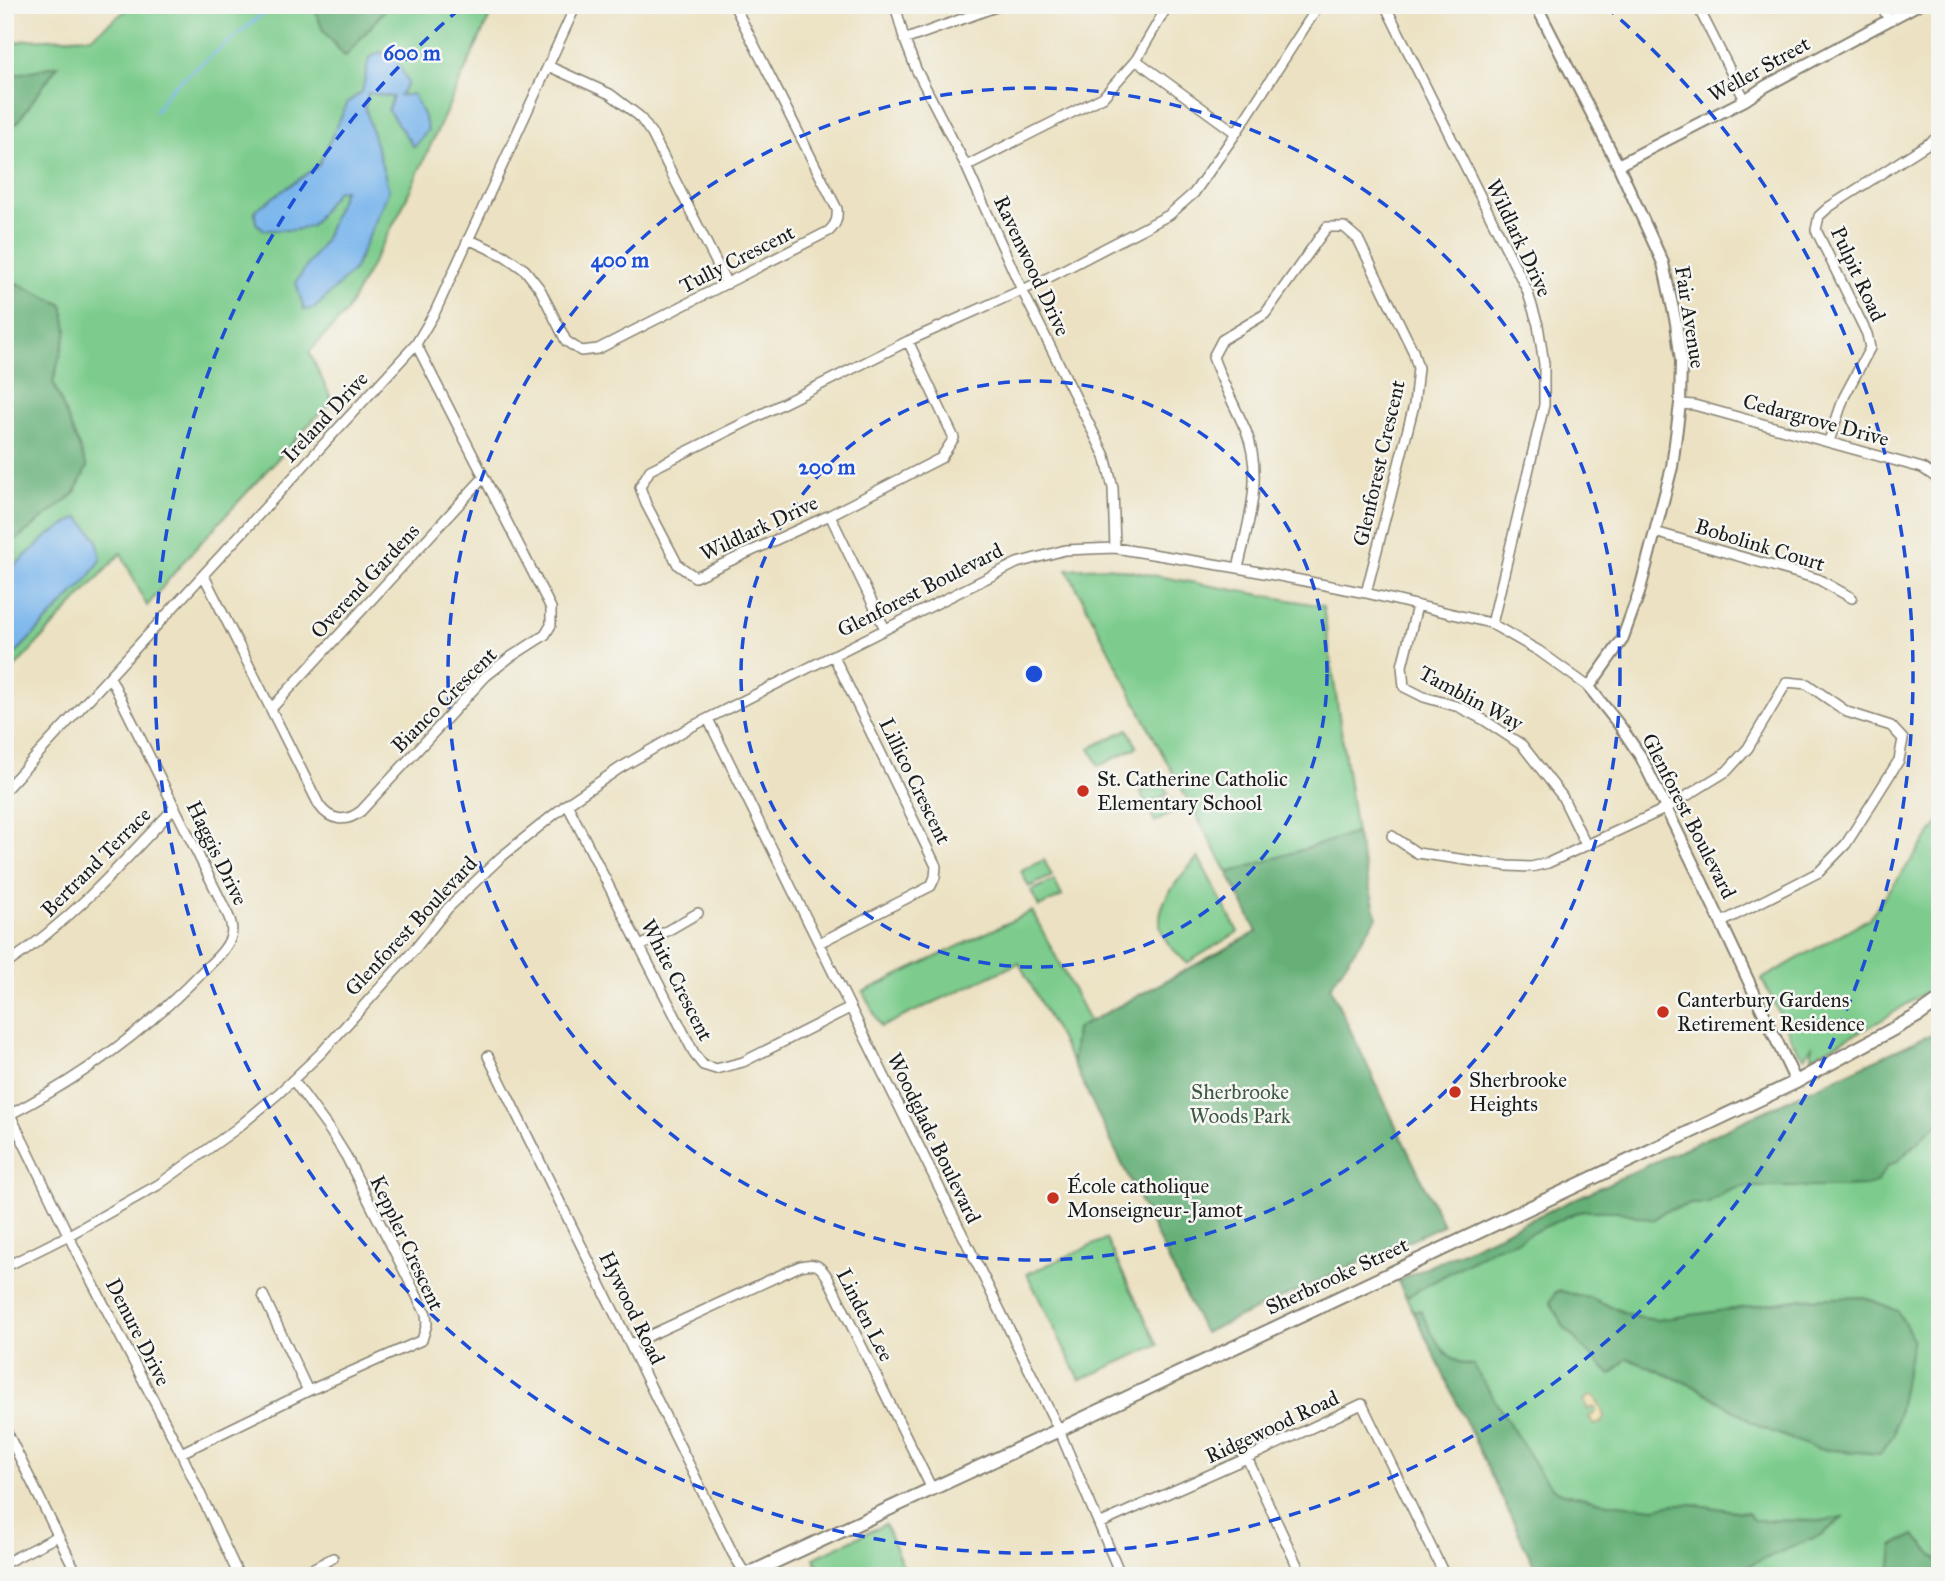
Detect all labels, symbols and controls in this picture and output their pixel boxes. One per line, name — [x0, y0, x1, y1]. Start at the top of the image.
street label: Weller Street — [1704, 30, 1815, 108]
text: 600 m — [383, 40, 441, 66]
street label: Wildlark Drive — [1480, 175, 1558, 301]
street label: Ravenwood Drive — [988, 192, 1076, 341]
street label: Tully Crescent — [675, 219, 799, 299]
street label: Pulpit Road — [1825, 222, 1891, 326]
text: 400 m — [591, 247, 650, 273]
street label: Fair Avenue — [1669, 264, 1711, 370]
street label: Ireland Drive — [276, 366, 374, 468]
street label: Glenforest Crescent — [1347, 377, 1411, 549]
street label: Cedargrove Drive — [1740, 388, 1892, 452]
text: 200 m — [799, 454, 856, 480]
street label: Wildlark Drive — [696, 489, 822, 567]
street label: Bobolink Court — [1692, 513, 1828, 577]
street label: Overend Gardens — [305, 518, 425, 644]
street label: Glenforest Boulevard — [833, 537, 1007, 643]
street label: Bianco Crescent — [386, 641, 503, 758]
street label: Tamblin Way — [1414, 660, 1529, 737]
centre of rings — [1022, 662, 1046, 686]
street label: Lillico Crescent — [873, 714, 957, 849]
street label: Glenforest Boulevard — [1636, 729, 1742, 903]
place label: St. Catherine Catholic Elementary School — [1097, 766, 1288, 816]
marker: St. Catherine Catholic Elementary School — [1075, 783, 1091, 799]
street label: Haggis Drive — [181, 796, 254, 910]
street label: Bertrand Terrace — [36, 801, 157, 922]
street label: Glenforest Boulevard — [339, 850, 483, 1001]
street label: White Crescent — [635, 915, 719, 1046]
place label: Canterbury Gardens Retirement Residence — [1677, 987, 1865, 1037]
marker: Canterbury Gardens Retirement Residence — [1655, 1004, 1671, 1020]
street label: Woodglade Boulevard — [881, 1048, 987, 1228]
place label: Sherbrooke Heights — [1469, 1067, 1567, 1117]
park label: Sherbrooke Woods Park — [1189, 1079, 1291, 1129]
marker: Sherbrooke Heights — [1447, 1084, 1463, 1100]
street label: Keppler Crescent — [364, 1171, 450, 1315]
place label: École catholique Monseigneur-Jamot — [1067, 1172, 1243, 1223]
marker: École catholique Monseigneur-Jamot — [1045, 1190, 1061, 1206]
street label: Sherbrooke Street — [1261, 1231, 1413, 1320]
street label: Hywood Road — [593, 1247, 671, 1369]
street label: Linden Lee — [831, 1264, 900, 1366]
street label: Denure Drive — [100, 1274, 176, 1390]
street label: Ridgewood Road — [1201, 1385, 1343, 1469]

